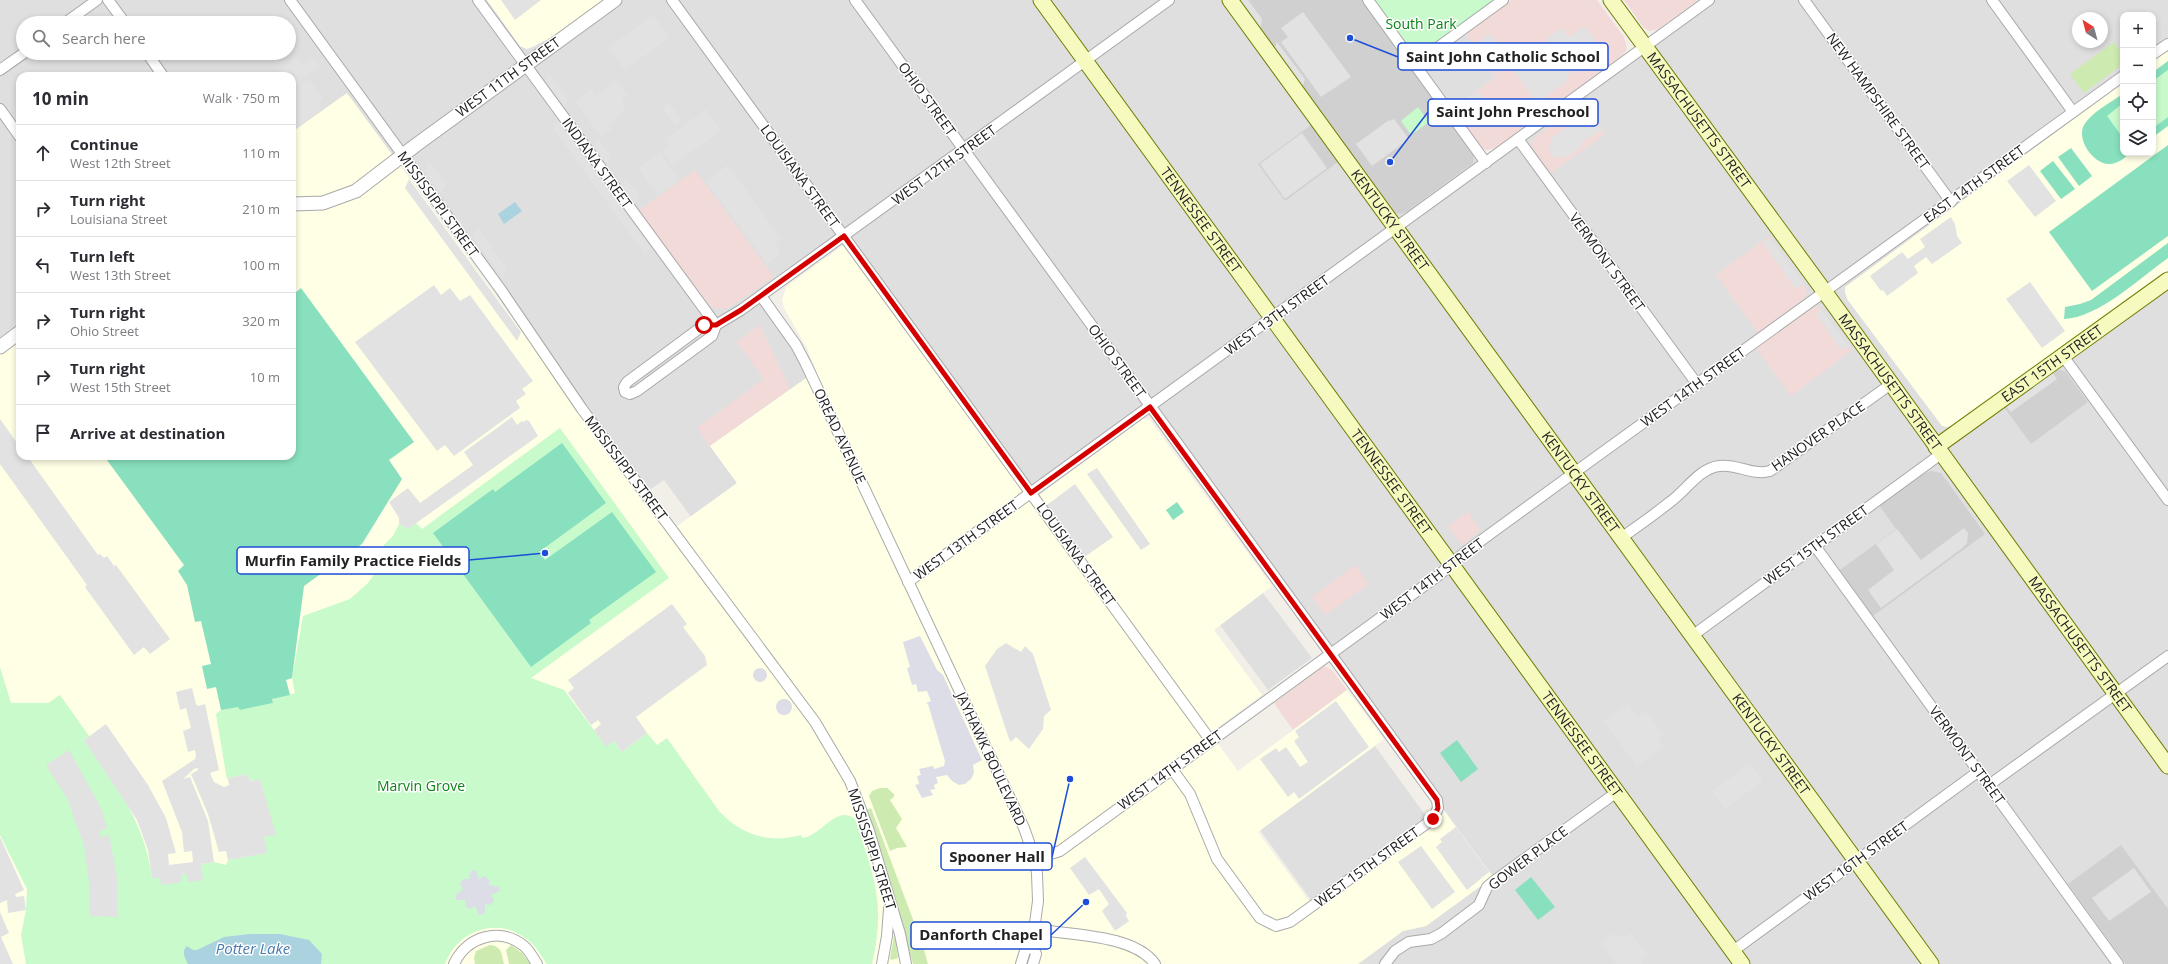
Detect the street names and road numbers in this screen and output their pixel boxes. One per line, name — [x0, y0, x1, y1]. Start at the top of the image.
street label: NEW HAMPSHIRE STREET — [1822, 29, 1935, 173]
street label: WEST 11TH STREET — [452, 32, 564, 121]
street label: MASSACHUSETTS STREET — [1643, 48, 1756, 192]
street label: OHIO STREET — [894, 58, 961, 140]
street label: INDIANA STREET — [558, 114, 637, 212]
street label: LOUISIANA STREET — [757, 120, 844, 231]
street label: WEST 12TH STREET — [888, 120, 1000, 209]
street label: EAST 14TH STREET — [1919, 140, 2028, 227]
street label: MISSISSIPPI STREET — [393, 147, 484, 261]
street label: TENNESSEE STREET — [1157, 163, 1246, 277]
street label: KENTUCKY STREET — [1347, 165, 1434, 274]
street label: VERMONT STREET — [1565, 209, 1650, 315]
street label: WEST 13TH STREET — [1221, 270, 1333, 359]
street label: MASSACHUSETTS STREET — [1834, 309, 1946, 454]
street label: OHIO STREET — [1084, 320, 1151, 402]
street label: EAST 15TH STREET — [1997, 320, 2107, 406]
street label: WEST 14TH STREET — [1637, 342, 1749, 431]
street label: OREAD AVENUE — [810, 385, 871, 487]
street label: HANOVER PLACE — [1767, 396, 1868, 475]
street label: MISSISSIPPI STREET — [581, 411, 672, 524]
street label: TENNESSEE STREET — [1347, 425, 1437, 539]
street label: KENTUCKY STREET — [1538, 427, 1624, 536]
street label: WEST 13TH STREET — [910, 495, 1022, 584]
street label: LOUISIANA STREET — [1033, 498, 1120, 609]
street label: WEST 15TH STREET — [1760, 500, 1872, 589]
street label: WEST 14TH STREET — [1376, 533, 1487, 624]
street label: MASSACHUSETTS STREET — [2024, 572, 2137, 717]
street label: JAYHAWK BOULEVARD — [951, 687, 1031, 829]
street label: TENNESSEE STREET — [1538, 687, 1627, 801]
street label: KENTUCKY STREET — [1728, 689, 1815, 799]
street label: VERMONT STREET — [1925, 702, 2010, 808]
street label: WEST 14TH STREET — [1114, 725, 1226, 814]
street label: MISSISSIPPI STREET — [844, 786, 901, 912]
street label: WEST 16TH STREET — [1800, 816, 1912, 905]
street label: GOWER PLACE — [1484, 821, 1571, 894]
street label: WEST 15TH STREET — [1311, 822, 1423, 911]

